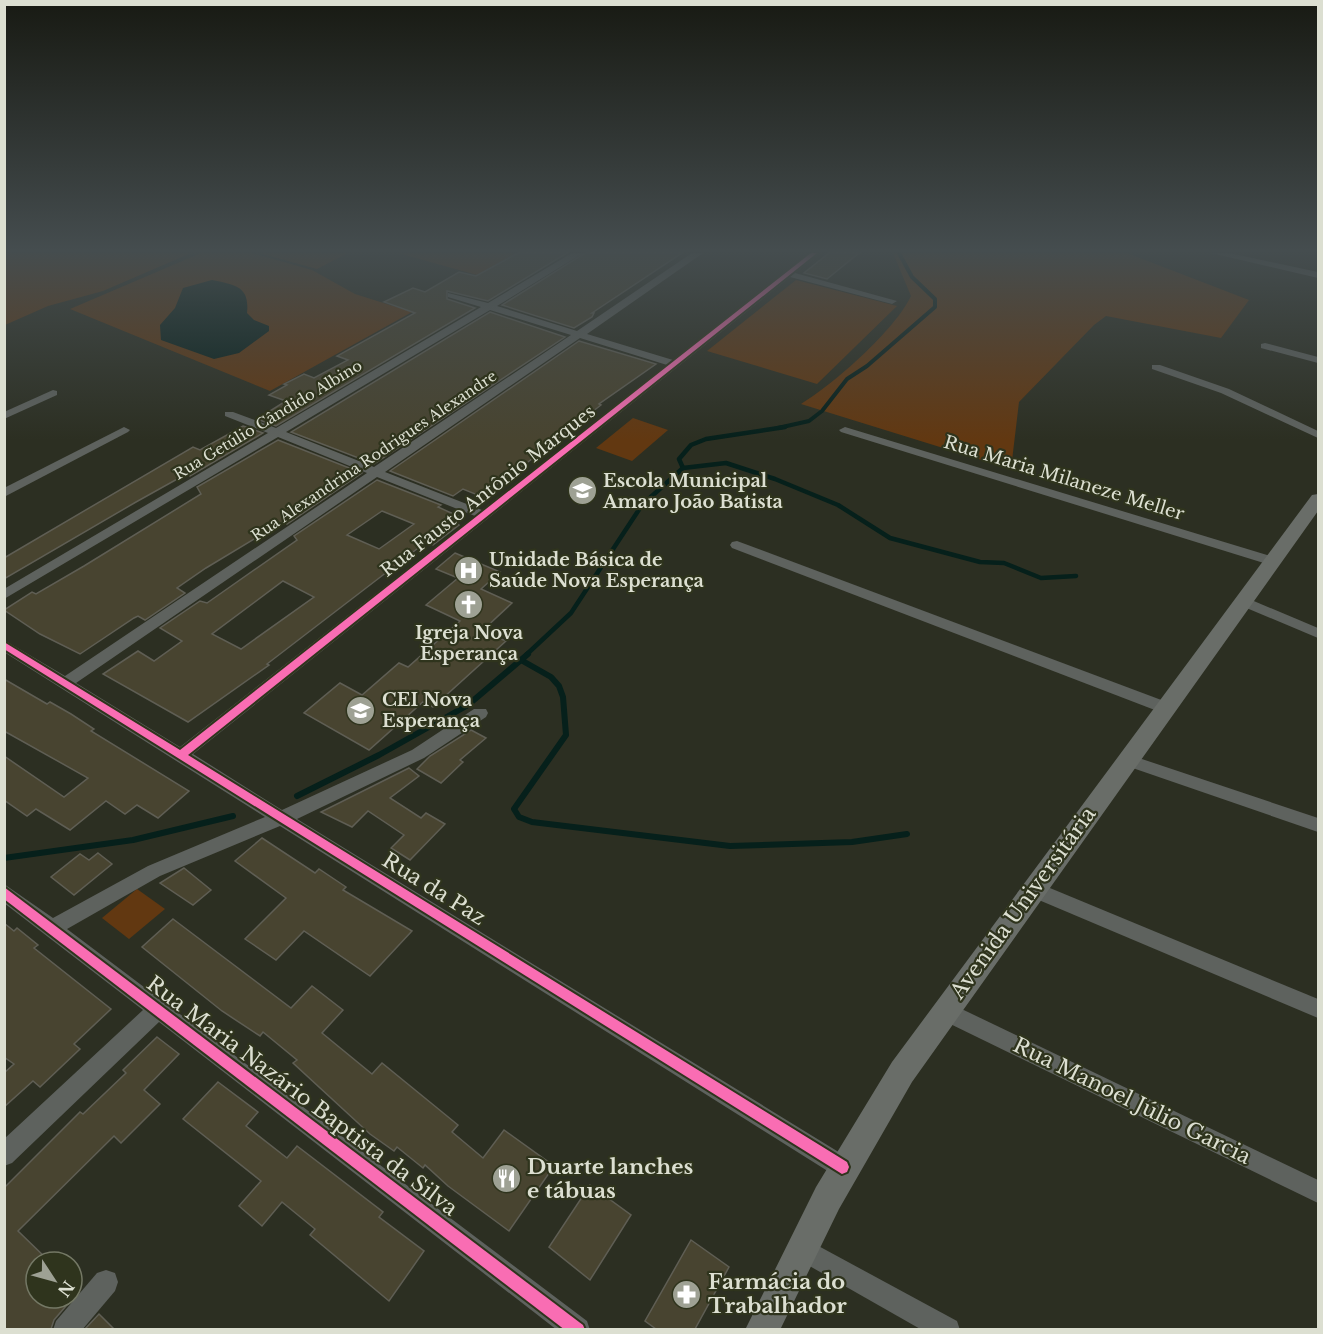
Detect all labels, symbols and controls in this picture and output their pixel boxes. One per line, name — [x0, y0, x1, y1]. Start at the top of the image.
street label: Rua Getúlio Cândido Albino — [170, 355, 366, 484]
street label: Rua Alexandrina Rodrigues Alexandre — [247, 366, 500, 545]
street label: Rua Fausto Antônio Marques — [376, 400, 600, 582]
street label: Rua Maria Milaneze Meller — [941, 431, 1187, 525]
place label: Escola Municipal Amaro João Batista — [602, 470, 784, 513]
school or university icon: Escola Municipal Amaro João Batista — [566, 475, 598, 507]
place label: Unidade Básica de Saúde Nova Esperança — [489, 549, 705, 592]
hospital icon: Unidade Básica de Saúde Nova Esperança — [452, 554, 484, 586]
church icon: Igreja Nova Esperança — [453, 588, 485, 620]
place label: Igreja Nova Esperança — [415, 622, 524, 665]
place label: CEI Nova Esperança — [382, 689, 481, 732]
school or university icon: CEI Nova Esperança — [345, 694, 377, 726]
street label: Avenida Universitária — [944, 802, 1102, 1005]
street label: Rua da Paz — [377, 847, 491, 931]
street label: Rua Maria Nazário Baptista da Silva — [141, 971, 463, 1222]
street label: Rua Manoel Júlio Garcia — [1009, 1032, 1255, 1170]
place label: Duarte lanches e tábuas — [527, 1154, 693, 1204]
restaurant icon: Duarte lanches e tábuas — [490, 1163, 522, 1195]
north arrow — [24, 1250, 84, 1310]
place label: Farmácia do Trabalhador — [708, 1269, 847, 1319]
text: N — [54, 1277, 79, 1301]
pharmacy icon: Farmácia do Trabalhador — [671, 1278, 703, 1310]

